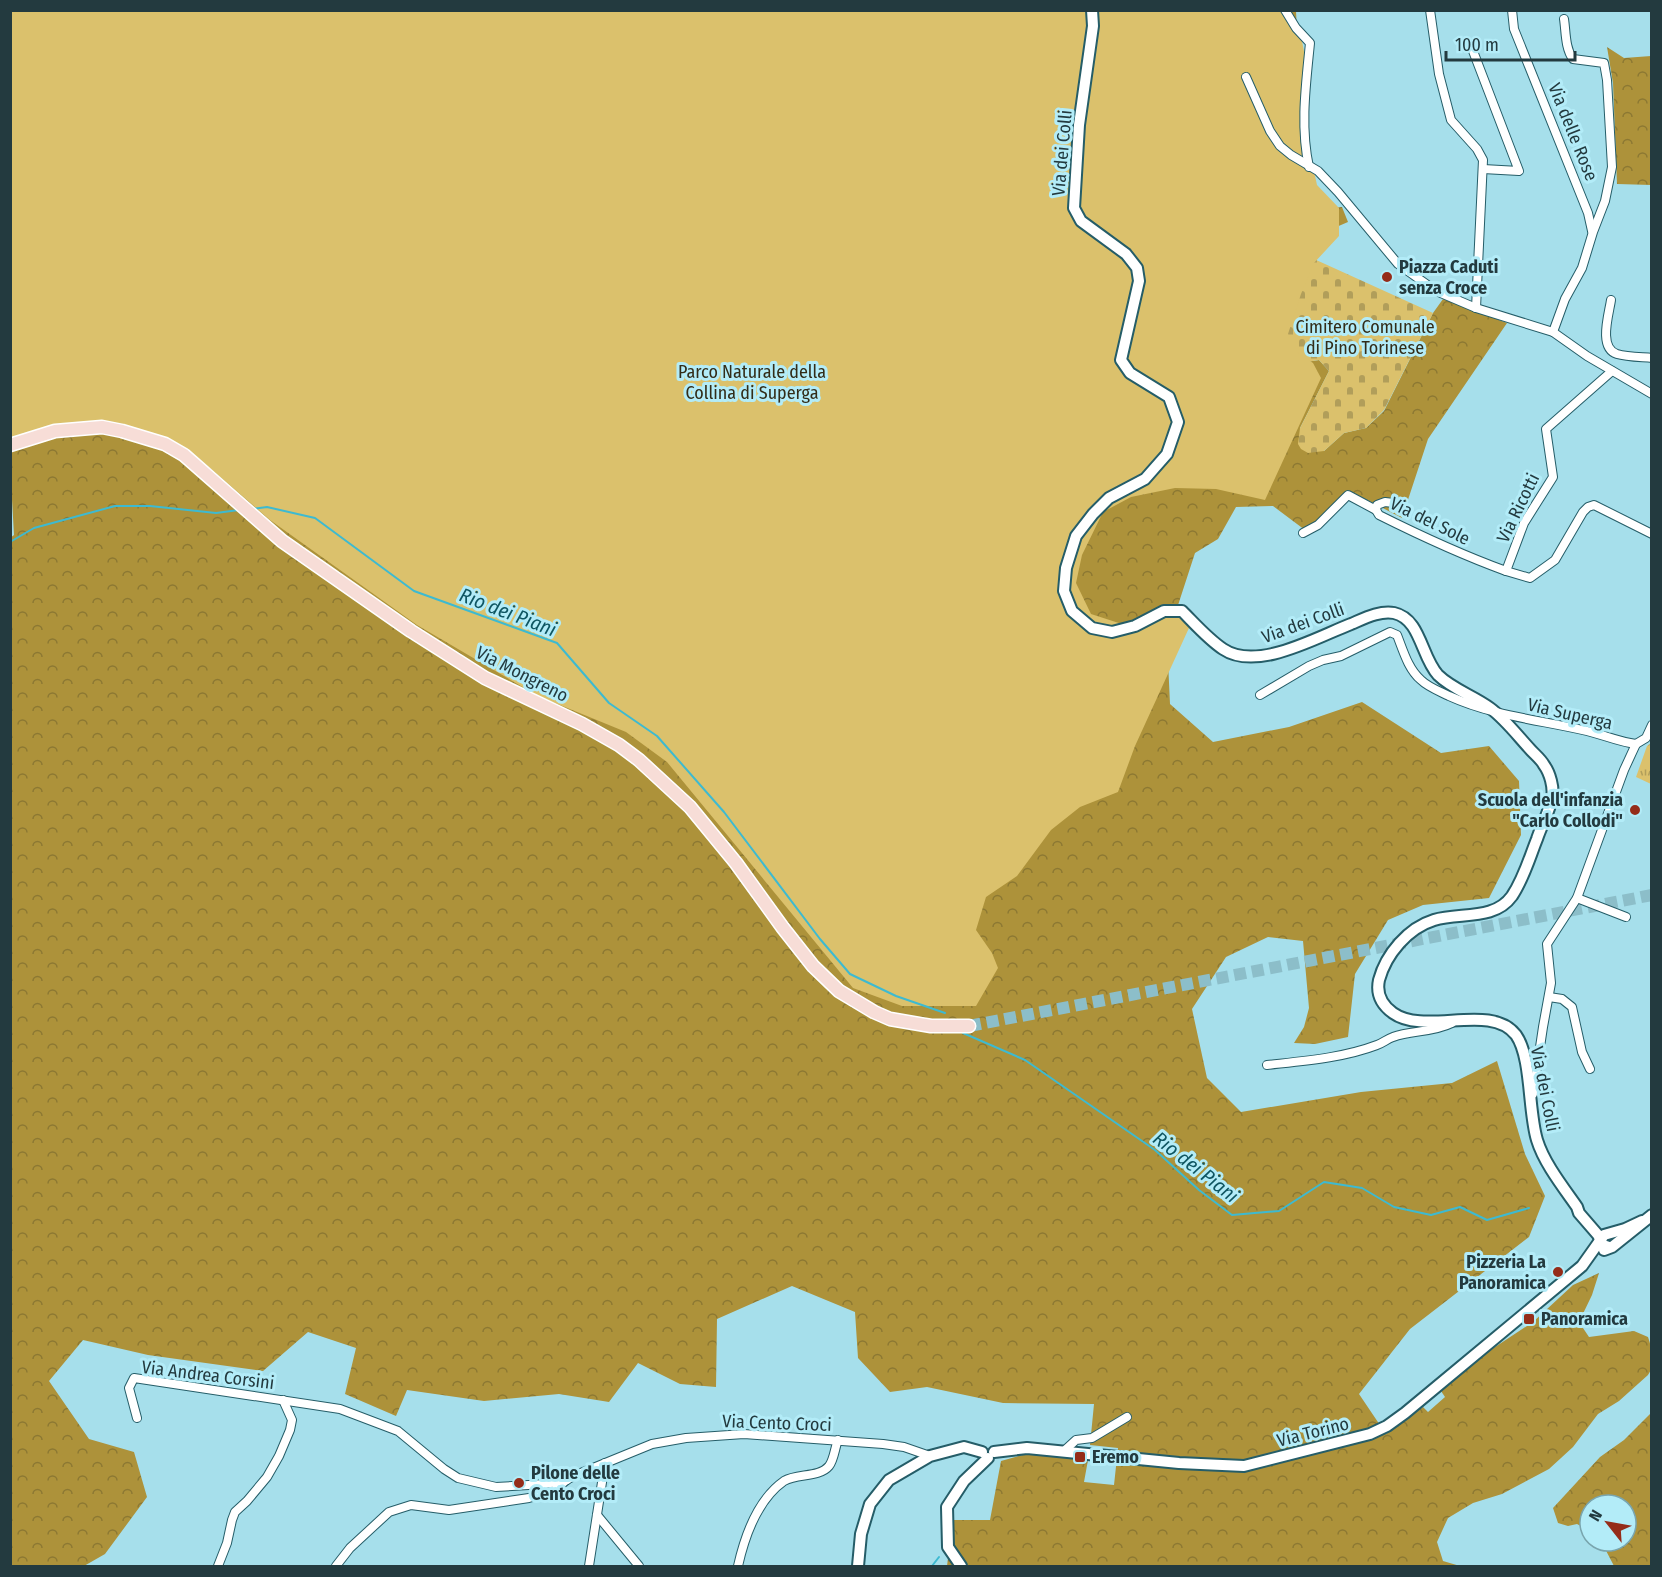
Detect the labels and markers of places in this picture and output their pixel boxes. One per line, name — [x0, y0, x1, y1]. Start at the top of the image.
place label: Piazza Caduti senza Croce — [1399, 256, 1498, 299]
marker: Piazza Caduti senza Croce — [1380, 270, 1394, 284]
place label: Scuola dell'infanzia "Carlo Collodi" — [1478, 789, 1623, 832]
marker: Scuola dell'infanzia "Carlo Collodi" — [1628, 803, 1642, 817]
place label: Pizzeria La Panoramica — [1459, 1251, 1546, 1294]
marker: Pizzeria La Panoramica — [1551, 1265, 1565, 1279]
place label: Panoramica — [1541, 1308, 1628, 1330]
marker: Panoramica — [1522, 1312, 1536, 1326]
place label: Eremo — [1092, 1446, 1139, 1468]
marker: Eremo — [1073, 1450, 1087, 1464]
place label: Pilone delle Cento Croci — [531, 1462, 620, 1505]
marker: Pilone delle Cento Croci — [512, 1476, 526, 1490]

